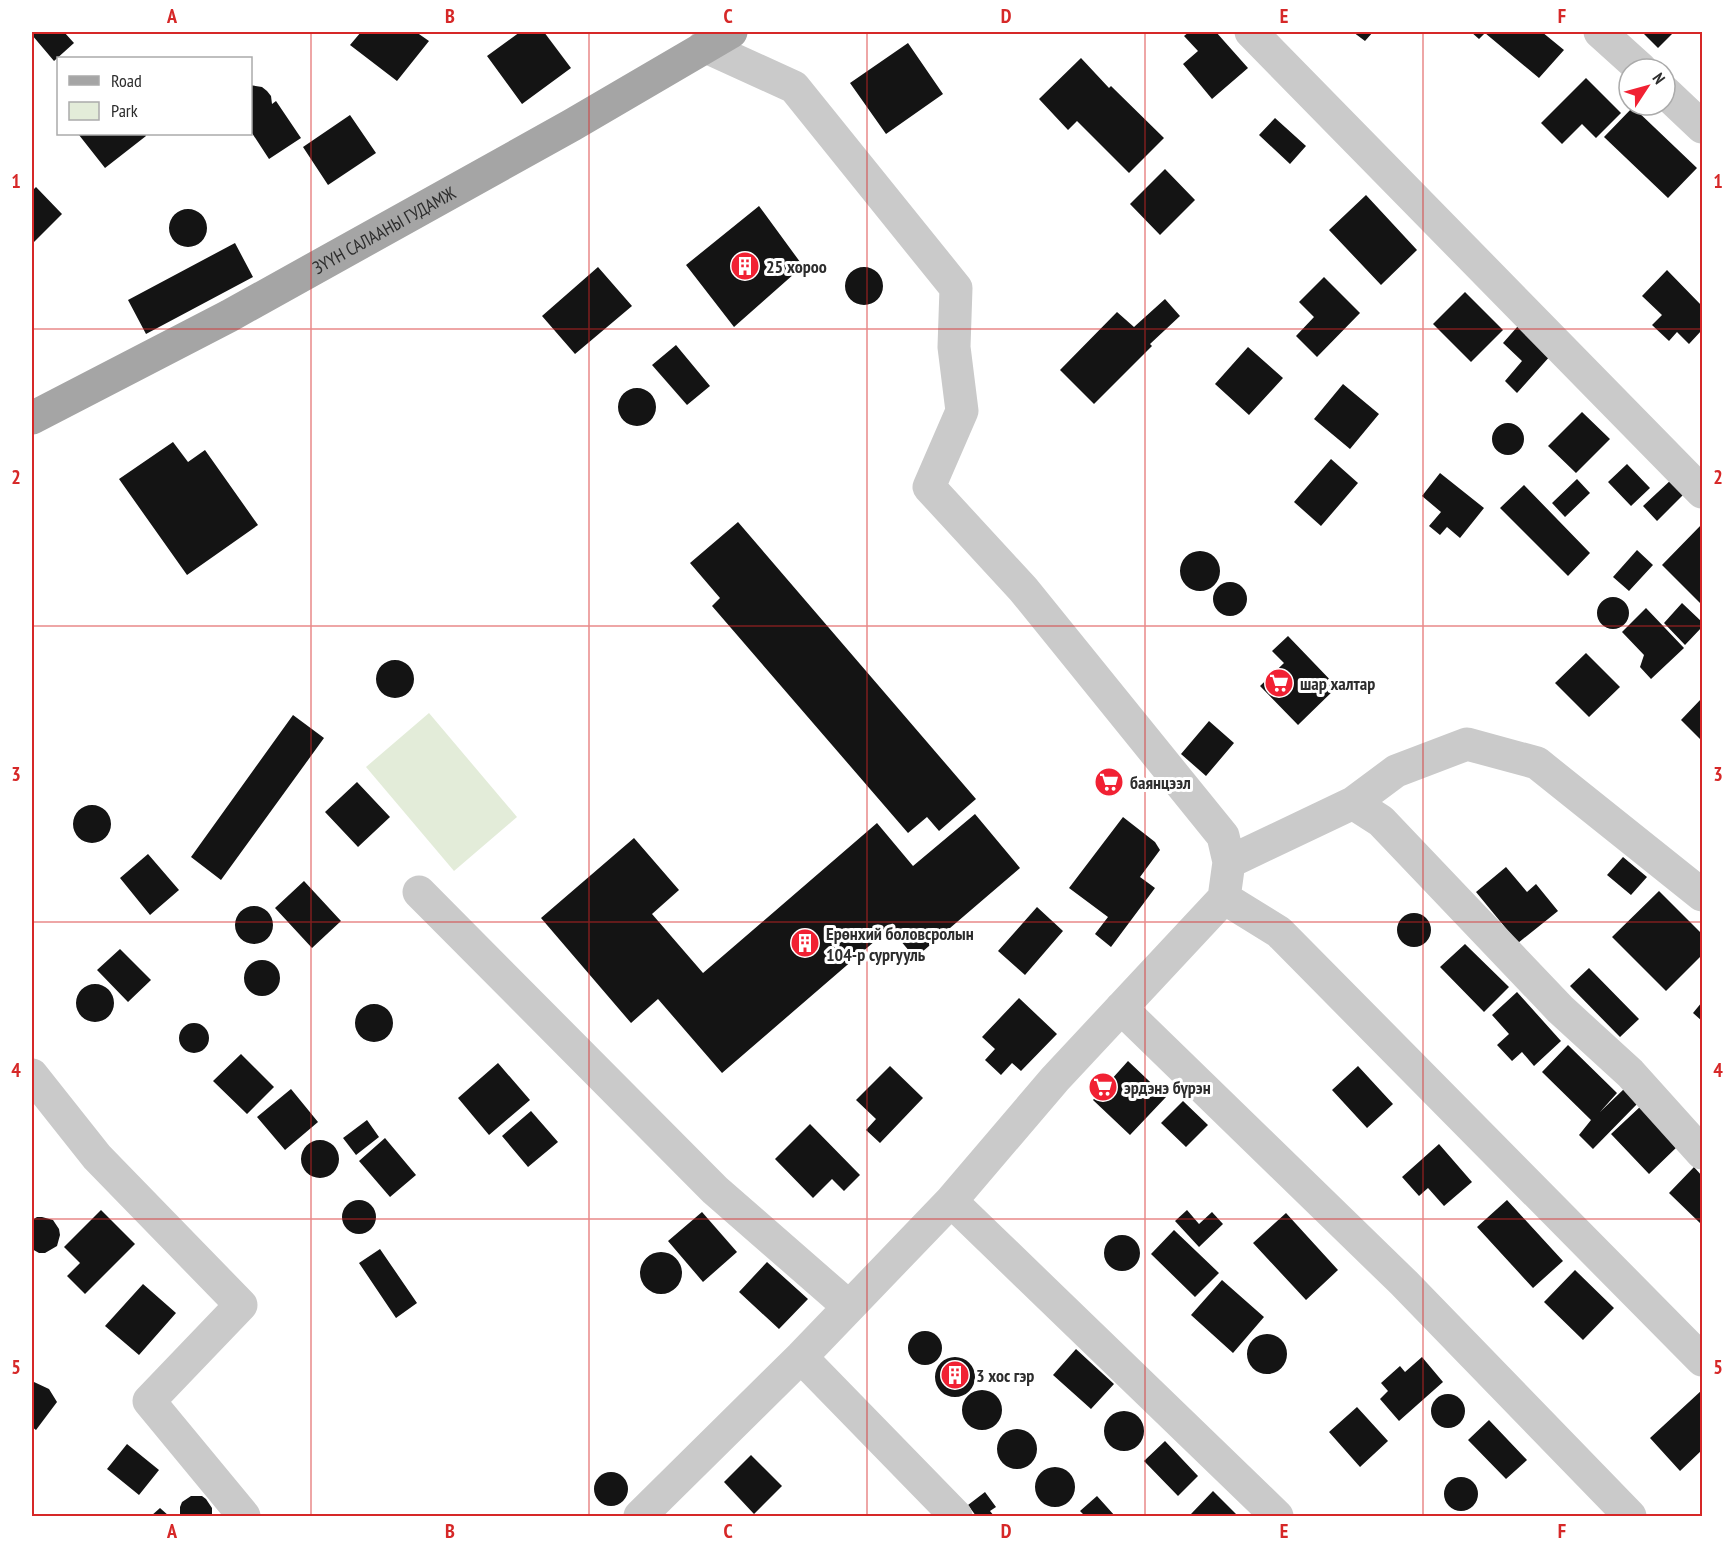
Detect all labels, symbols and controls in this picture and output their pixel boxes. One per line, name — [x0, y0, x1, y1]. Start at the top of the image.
text: A — [166, 3, 178, 29]
text: B — [445, 3, 455, 29]
text: C — [723, 3, 733, 29]
text: D — [1001, 3, 1012, 29]
text: E — [1280, 3, 1288, 29]
text: F — [1558, 3, 1566, 29]
legend — [57, 57, 252, 135]
north arrow — [1617, 57, 1677, 117]
text: Road — [111, 69, 142, 92]
text: N — [1649, 69, 1670, 88]
text: Park — [111, 99, 138, 122]
text: 1 — [11, 168, 21, 194]
text: 1 — [1713, 168, 1723, 194]
street label: ЗҮҮН САЛААНЫ ГУДАМЖ — [308, 181, 459, 279]
building icon: 25 хороо — [729, 250, 761, 282]
place label: 25 хороо — [766, 255, 827, 278]
text: 2 — [11, 464, 21, 490]
text: 2 — [1713, 464, 1723, 490]
supermarket icon: шар халтар — [1263, 667, 1295, 699]
place label: шар халтар — [1300, 672, 1375, 695]
text: 3 — [11, 761, 21, 787]
text: 3 — [1713, 761, 1723, 787]
supermarket icon: баянцээл — [1093, 766, 1125, 798]
place label: баянцээл — [1130, 771, 1191, 794]
place label: Ерөнхий боловсролын 104-р сургууль — [826, 922, 974, 966]
building icon: Ерөнхий боловсролын 104-р сургууль — [789, 927, 821, 959]
text: 4 — [11, 1057, 21, 1083]
text: 4 — [1713, 1057, 1723, 1083]
supermarket icon: эрдэнэ бүрэн — [1087, 1071, 1119, 1103]
place label: эрдэнэ бүрэн — [1124, 1076, 1211, 1099]
text: 5 — [11, 1354, 21, 1380]
text: 5 — [1713, 1354, 1723, 1380]
building icon: 3 хос гэр — [939, 1359, 971, 1391]
place label: 3 хос гэр — [976, 1364, 1034, 1387]
text: A — [166, 1518, 178, 1544]
text: B — [445, 1518, 455, 1544]
text: C — [723, 1518, 733, 1544]
text: D — [1001, 1518, 1012, 1544]
text: E — [1280, 1518, 1288, 1544]
text: F — [1558, 1518, 1566, 1544]

